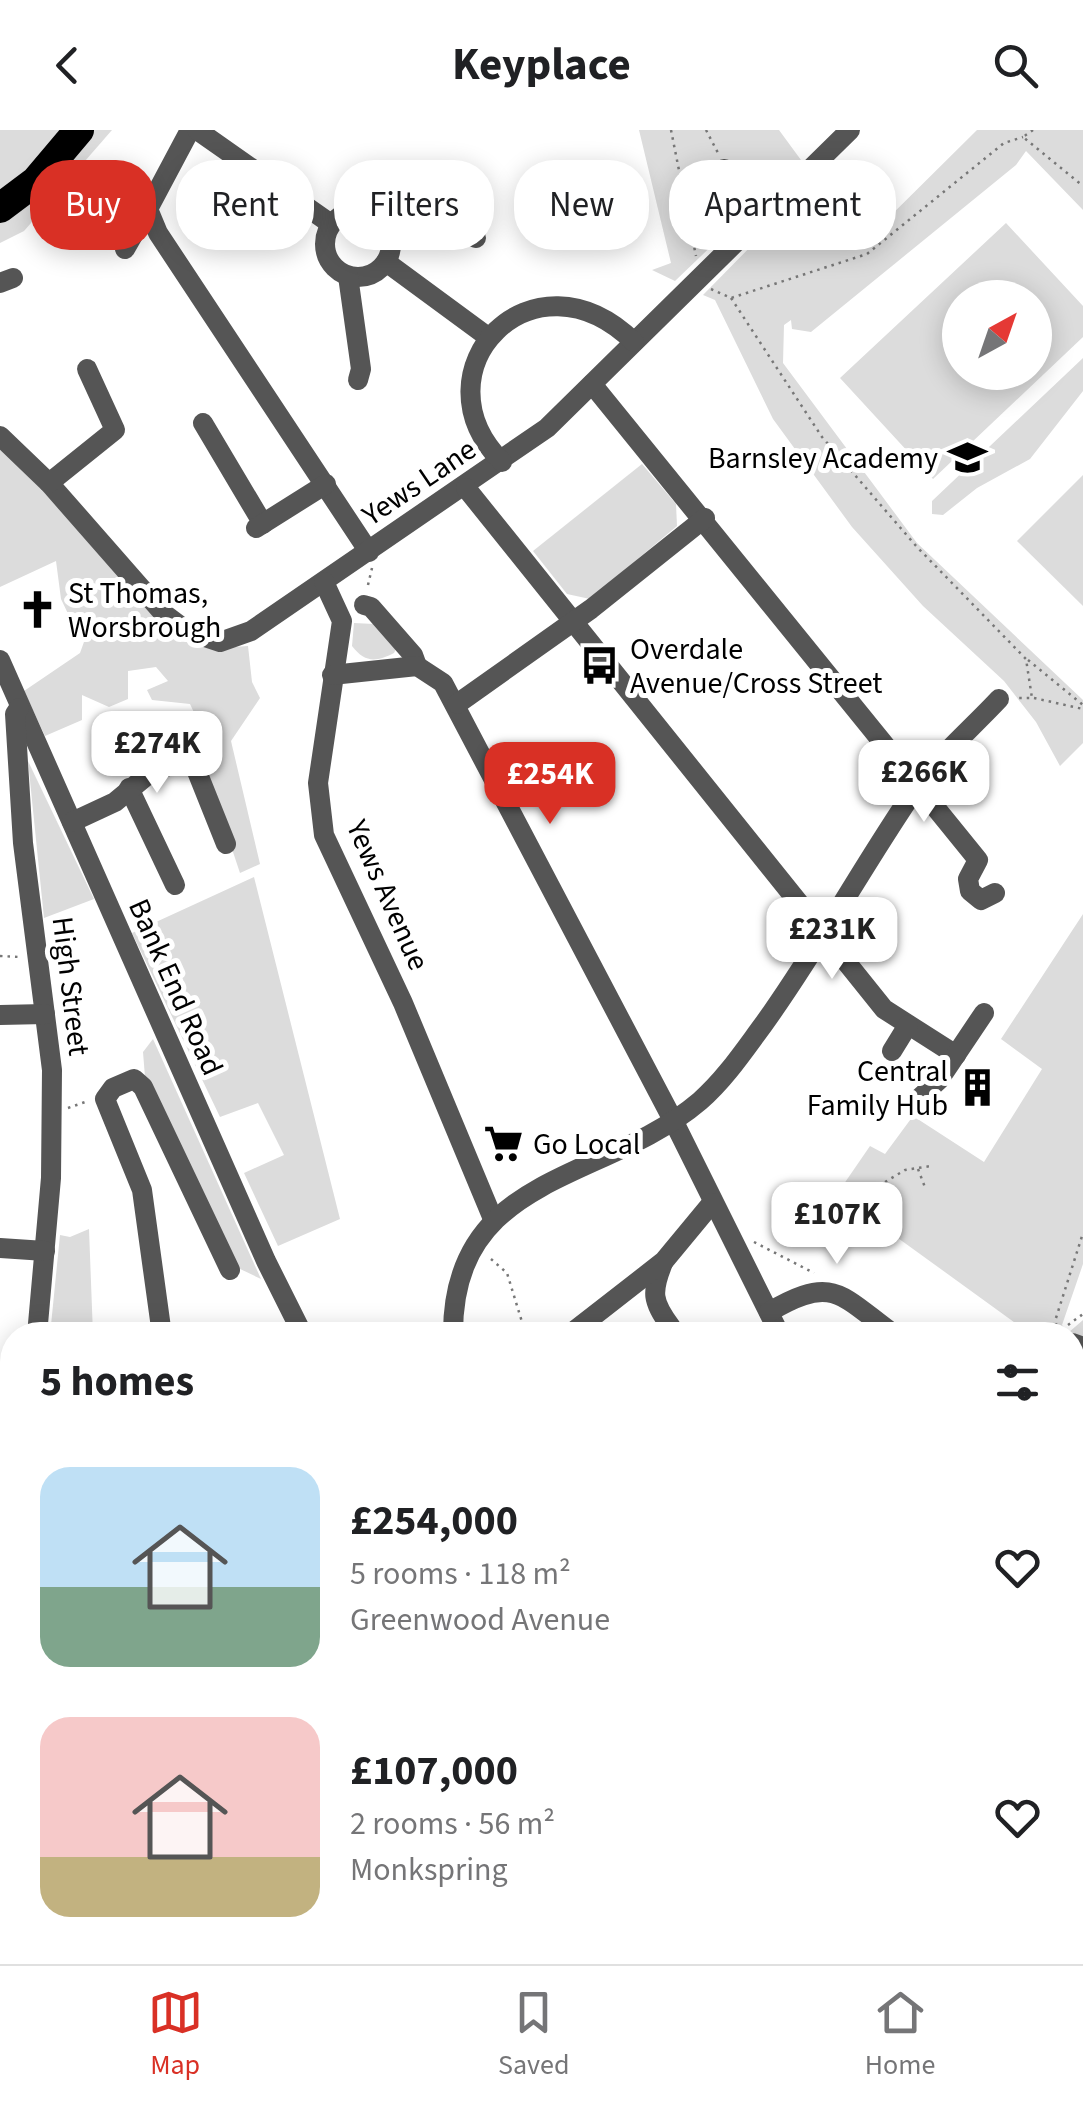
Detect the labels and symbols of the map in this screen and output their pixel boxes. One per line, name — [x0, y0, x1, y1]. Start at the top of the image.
north arrow — [942, 280, 1052, 390]
street label: Yews Lane — [353, 428, 485, 537]
place label: Barnsley Academy — [708, 437, 938, 480]
school or university icon: Barnsley Academy — [947, 437, 989, 479]
place label: St Thomas, Worsbrough — [68, 572, 221, 649]
church icon: St Thomas, Worsbrough — [17, 589, 59, 631]
place label: Overdale Avenue/Cross Street — [630, 628, 882, 705]
bus stop icon: Overdale Avenue/Cross Street — [579, 645, 621, 687]
pin: £274K — [87, 711, 227, 796]
pin: £266K — [854, 740, 994, 825]
pin: £254K — [480, 742, 620, 827]
street label: Yews Avenue — [335, 812, 440, 977]
street label: Bank End Road — [117, 892, 234, 1082]
pin: £231K — [762, 897, 902, 982]
street label: High Street — [41, 914, 100, 1058]
place label: Central Family Hub — [807, 1050, 948, 1127]
building icon: Central Family Hub — [957, 1067, 999, 1109]
supermarket icon: Go Local — [482, 1123, 524, 1165]
place label: Go Local — [533, 1123, 640, 1166]
pin: £107K — [767, 1182, 907, 1267]

